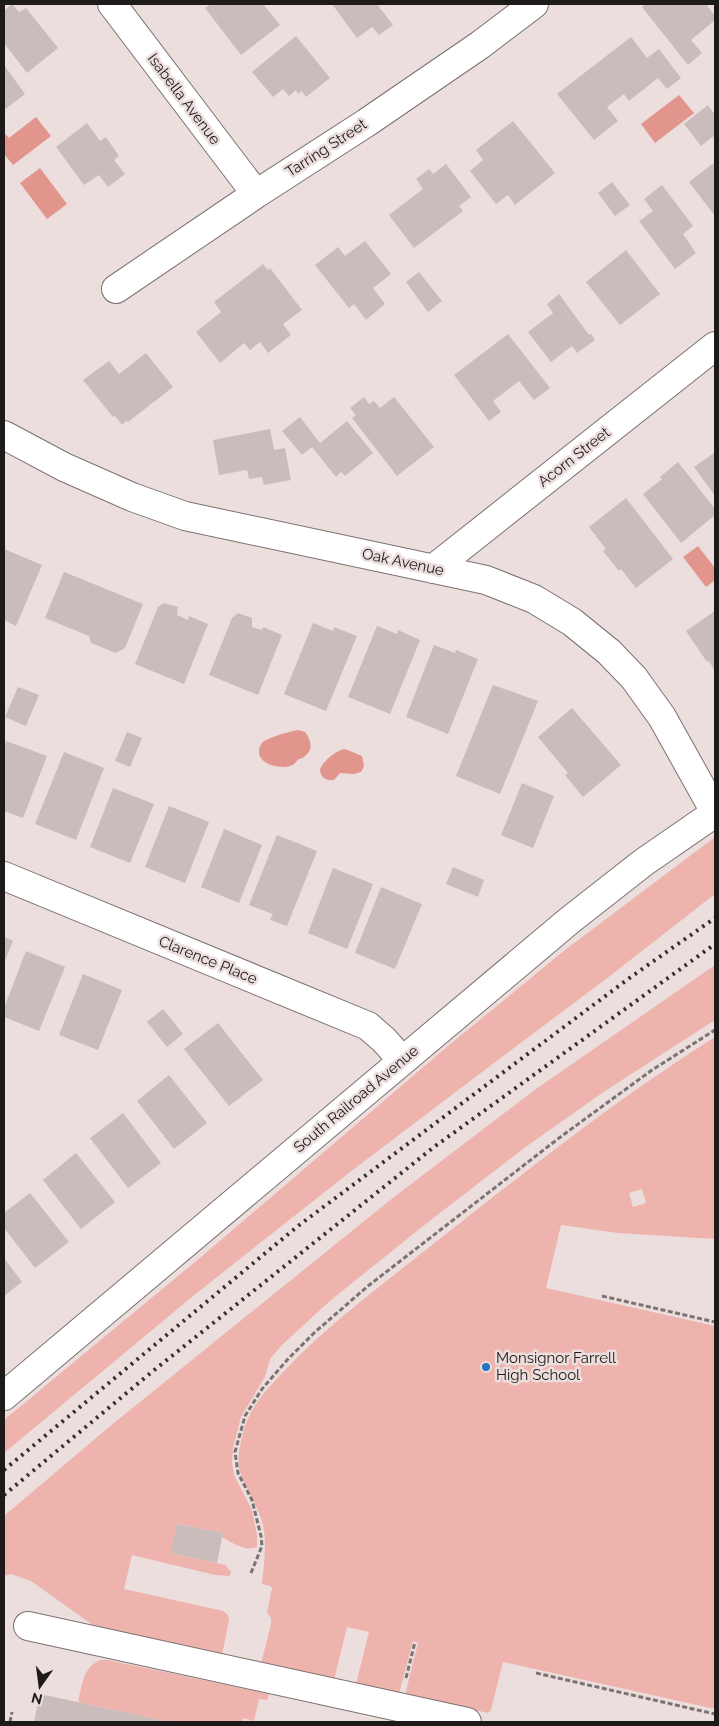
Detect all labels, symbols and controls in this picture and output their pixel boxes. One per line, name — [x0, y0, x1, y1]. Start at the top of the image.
street label: Isabella Avenue — [144, 50, 224, 148]
street label: Tarring Street — [282, 115, 370, 181]
street label: Acorn Street — [534, 423, 614, 491]
street label: Oak Avenue — [360, 545, 446, 580]
street label: Clarence Place — [156, 932, 260, 988]
street label: South Railroad Avenue — [290, 1041, 422, 1156]
place label: Monsignor Farrell High School — [496, 1349, 617, 1384]
marker: Monsignor Farrell High School — [480, 1361, 492, 1373]
north arrow — [15, 1661, 65, 1711]
text: N — [30, 1690, 44, 1708]

